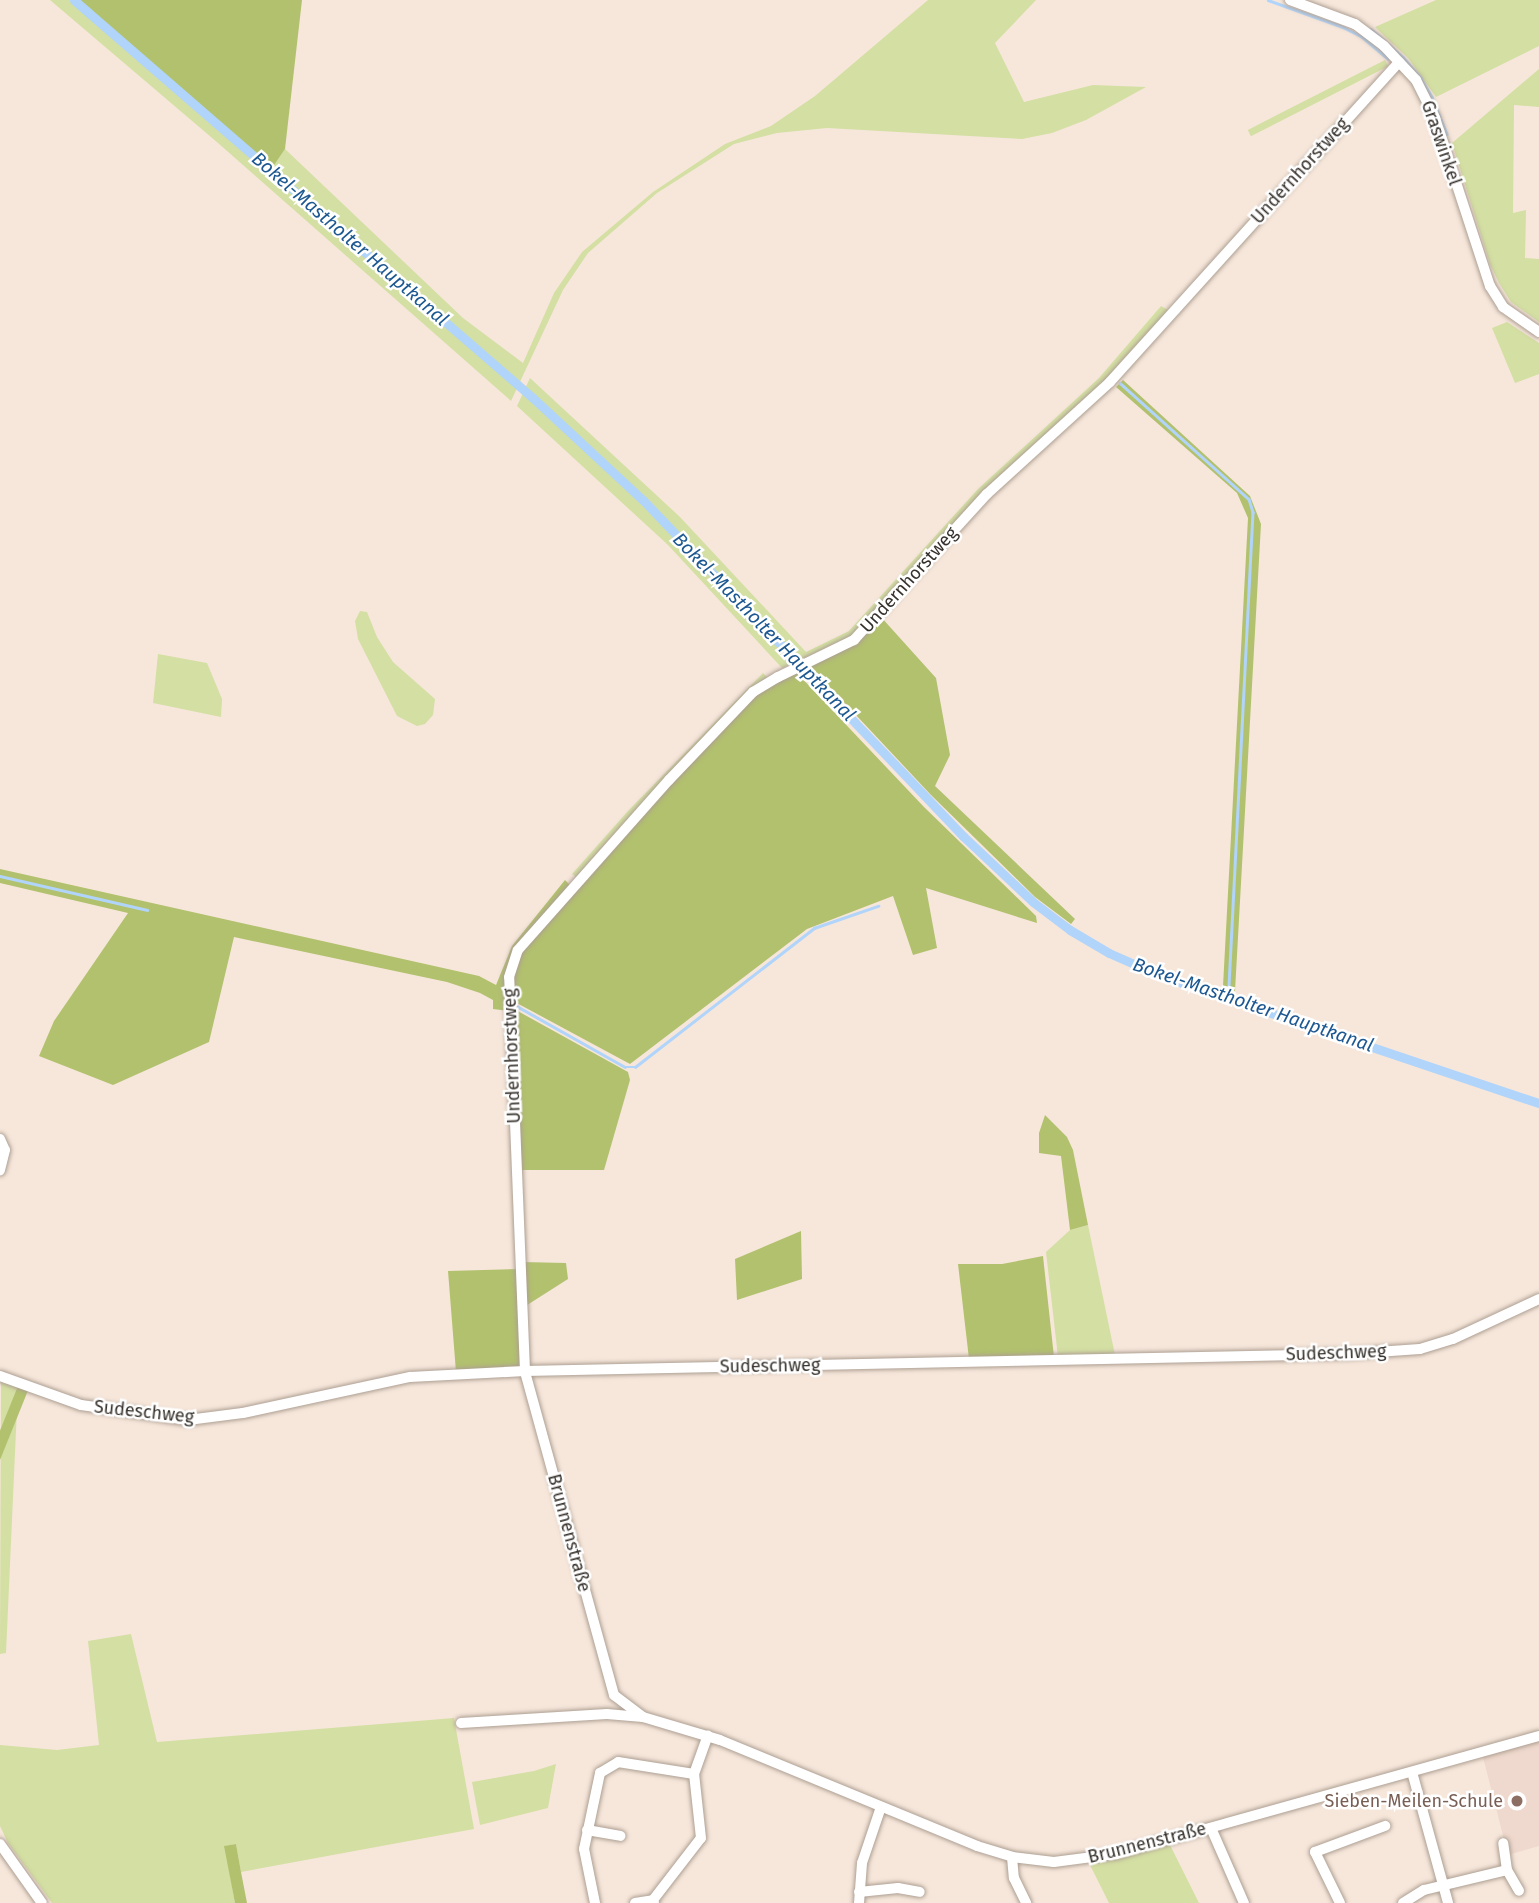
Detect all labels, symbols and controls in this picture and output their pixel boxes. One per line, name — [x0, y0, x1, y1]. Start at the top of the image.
street label: Graswinkel — [1416, 98, 1466, 188]
street label: Undernhorstweg — [1247, 114, 1353, 228]
water label: Bokel-Mastholter Hauptkanal — [247, 147, 453, 331]
street label: Undernhorstweg — [856, 523, 962, 637]
water label: Bokel-Mastholter Hauptkanal — [668, 528, 860, 726]
water label: Bokel-Mastholter Hauptkanal — [1130, 953, 1376, 1057]
street label: Undernhorstweg — [499, 988, 525, 1124]
street label: Sudeschweg — [1285, 1340, 1387, 1366]
street label: Sudeschweg — [720, 1354, 820, 1378]
street label: Sudeschweg — [93, 1396, 195, 1428]
street label: Brunnenstraße — [543, 1472, 595, 1594]
place label: Sieben-Meilen-Schule — [1325, 1790, 1503, 1812]
marker: Sieben-Meilen-Schule — [1509, 1793, 1525, 1809]
street label: Brunnenstraße — [1086, 1818, 1208, 1868]

